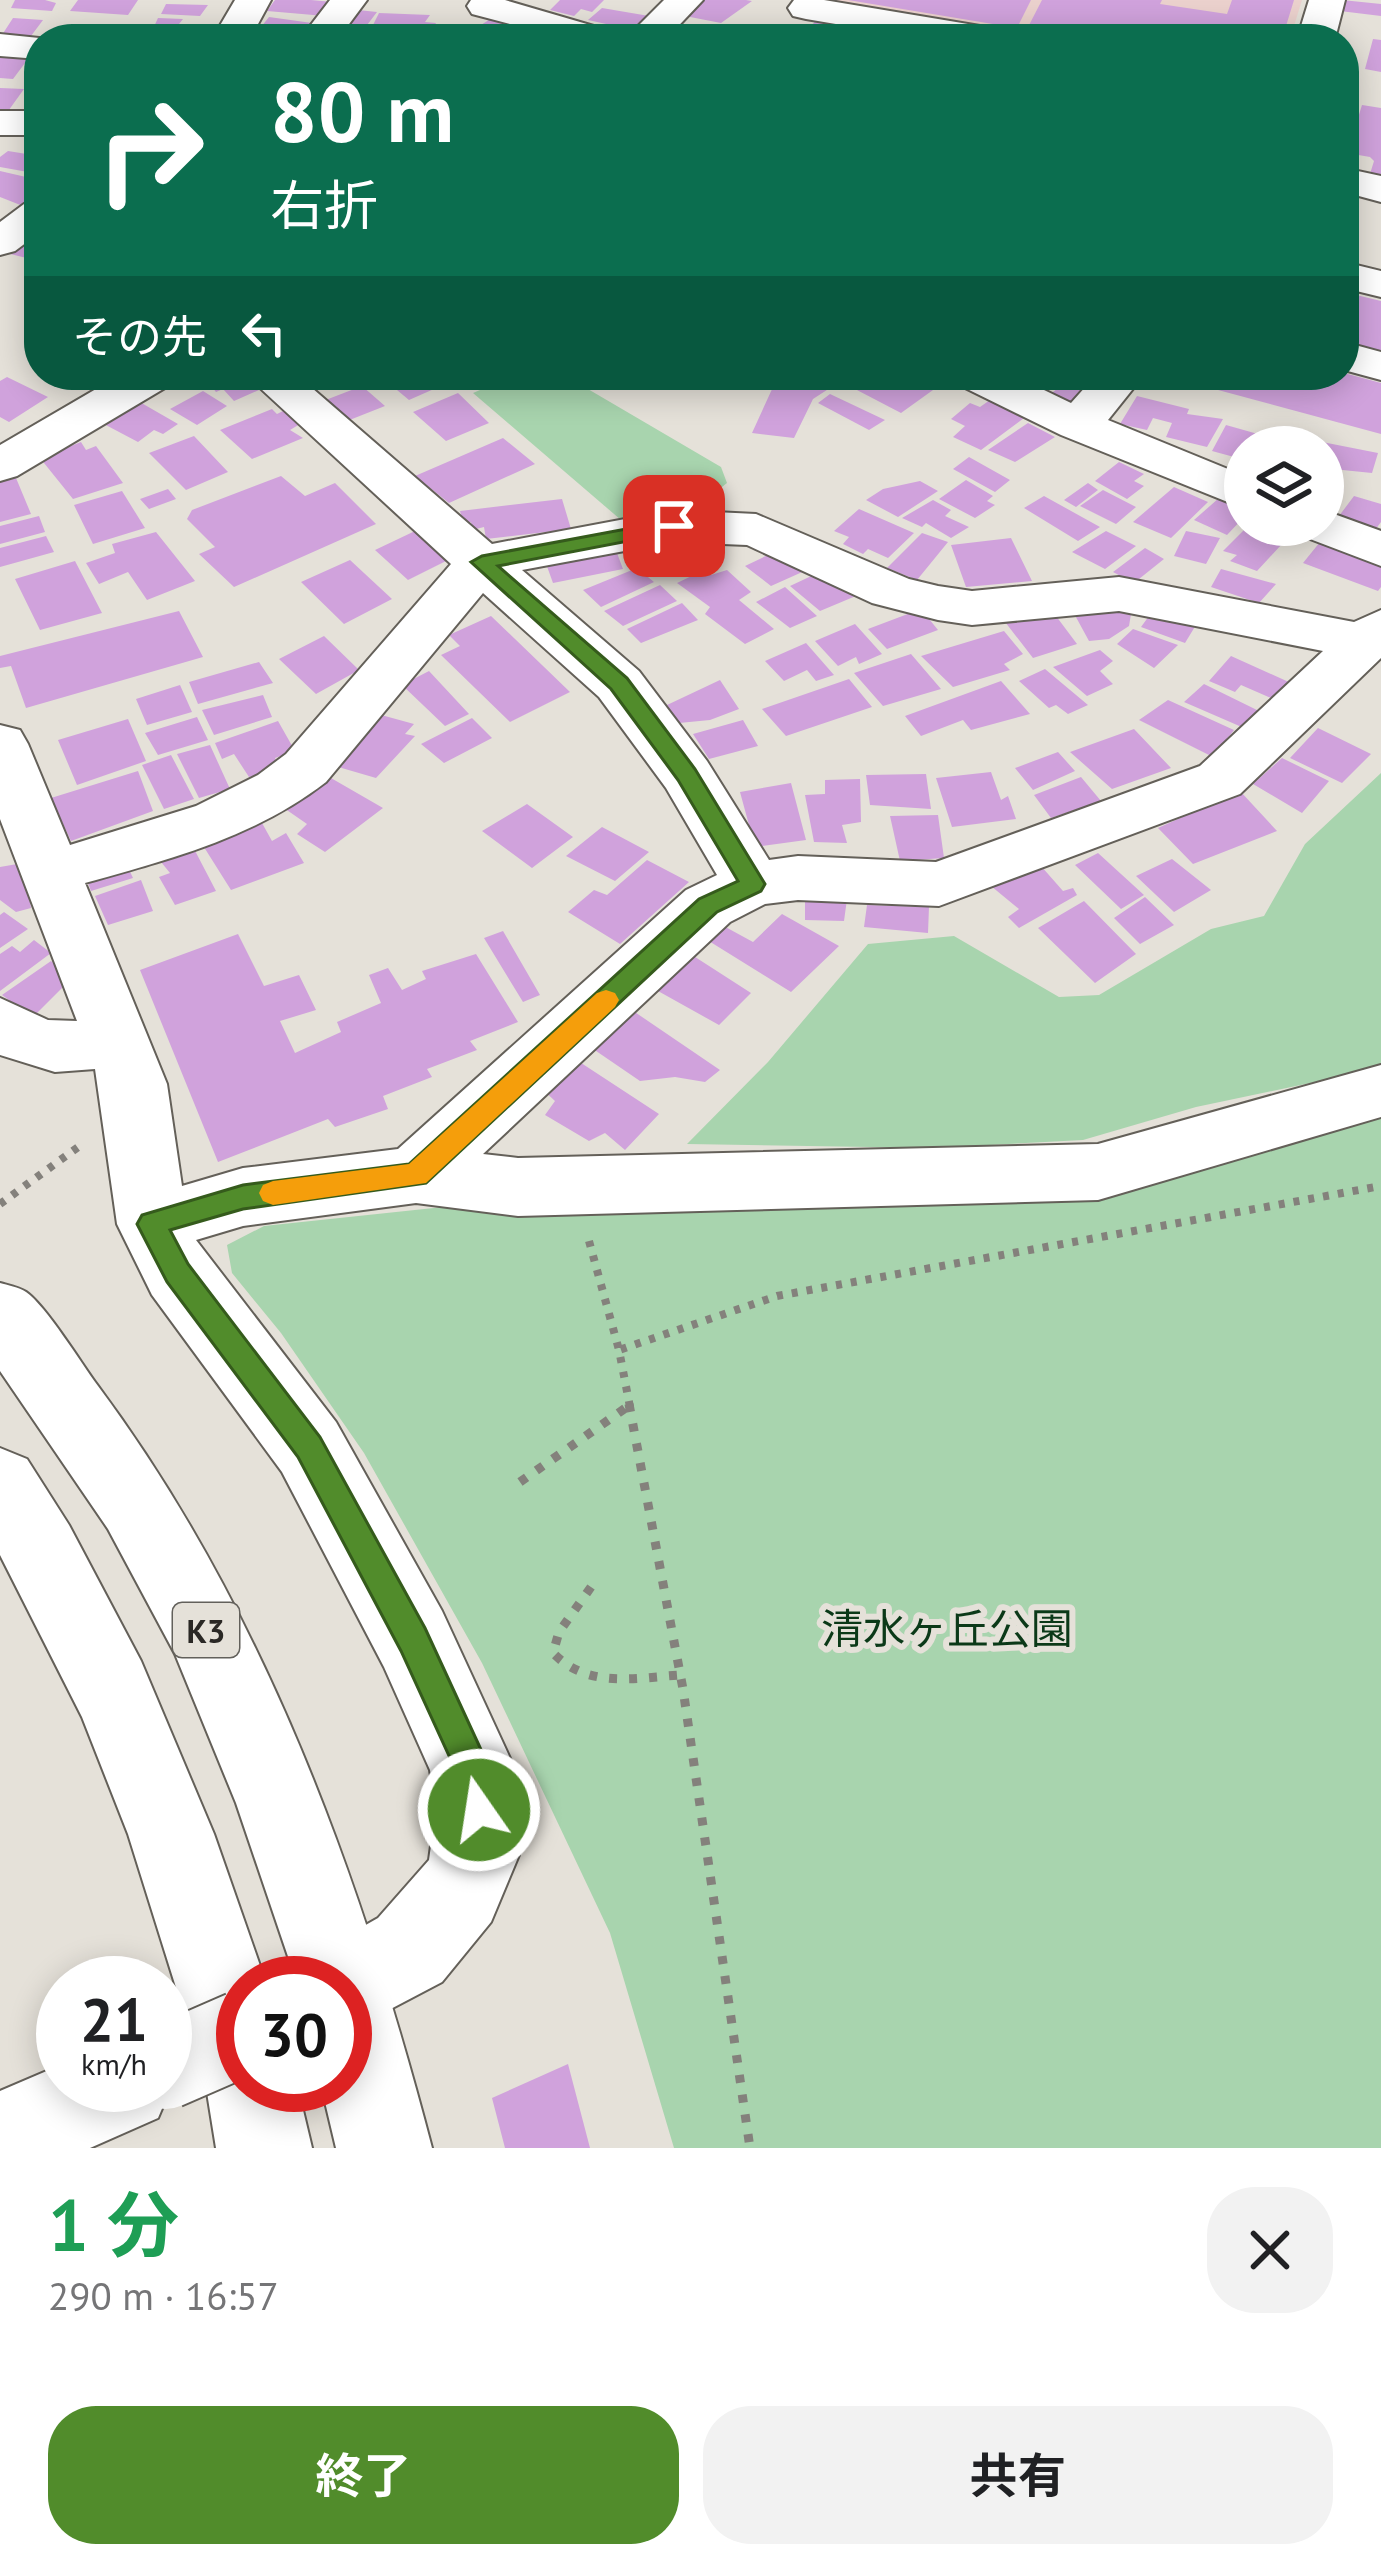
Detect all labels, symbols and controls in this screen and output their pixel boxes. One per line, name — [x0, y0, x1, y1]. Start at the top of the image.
text: 80 m — [270, 56, 454, 165]
icon: right — [72, 72, 228, 228]
text: 右折 — [270, 170, 378, 240]
icon: left — [231, 300, 297, 366]
text: その先 — [72, 307, 207, 365]
map controls — [1224, 426, 1344, 546]
button: layers — [1224, 426, 1344, 546]
pin — [623, 475, 725, 577]
icon: arrive — [641, 493, 707, 559]
park label: 清水ヶ丘公園 — [821, 1601, 1073, 1656]
road number: K3 — [173, 1603, 239, 1657]
position arrow — [416, 1747, 542, 1873]
speed limit sign: 30 — [216, 1956, 372, 2112]
text: 21 — [80, 1980, 148, 2058]
text: km/h — [81, 2044, 147, 2083]
text: 1 分 — [48, 2178, 179, 2271]
button: close — [1207, 2187, 1333, 2313]
text: 290 m · 16:57 — [48, 2270, 279, 2321]
button: 終了 — [48, 2406, 679, 2544]
button: 共有 — [703, 2406, 1333, 2544]

